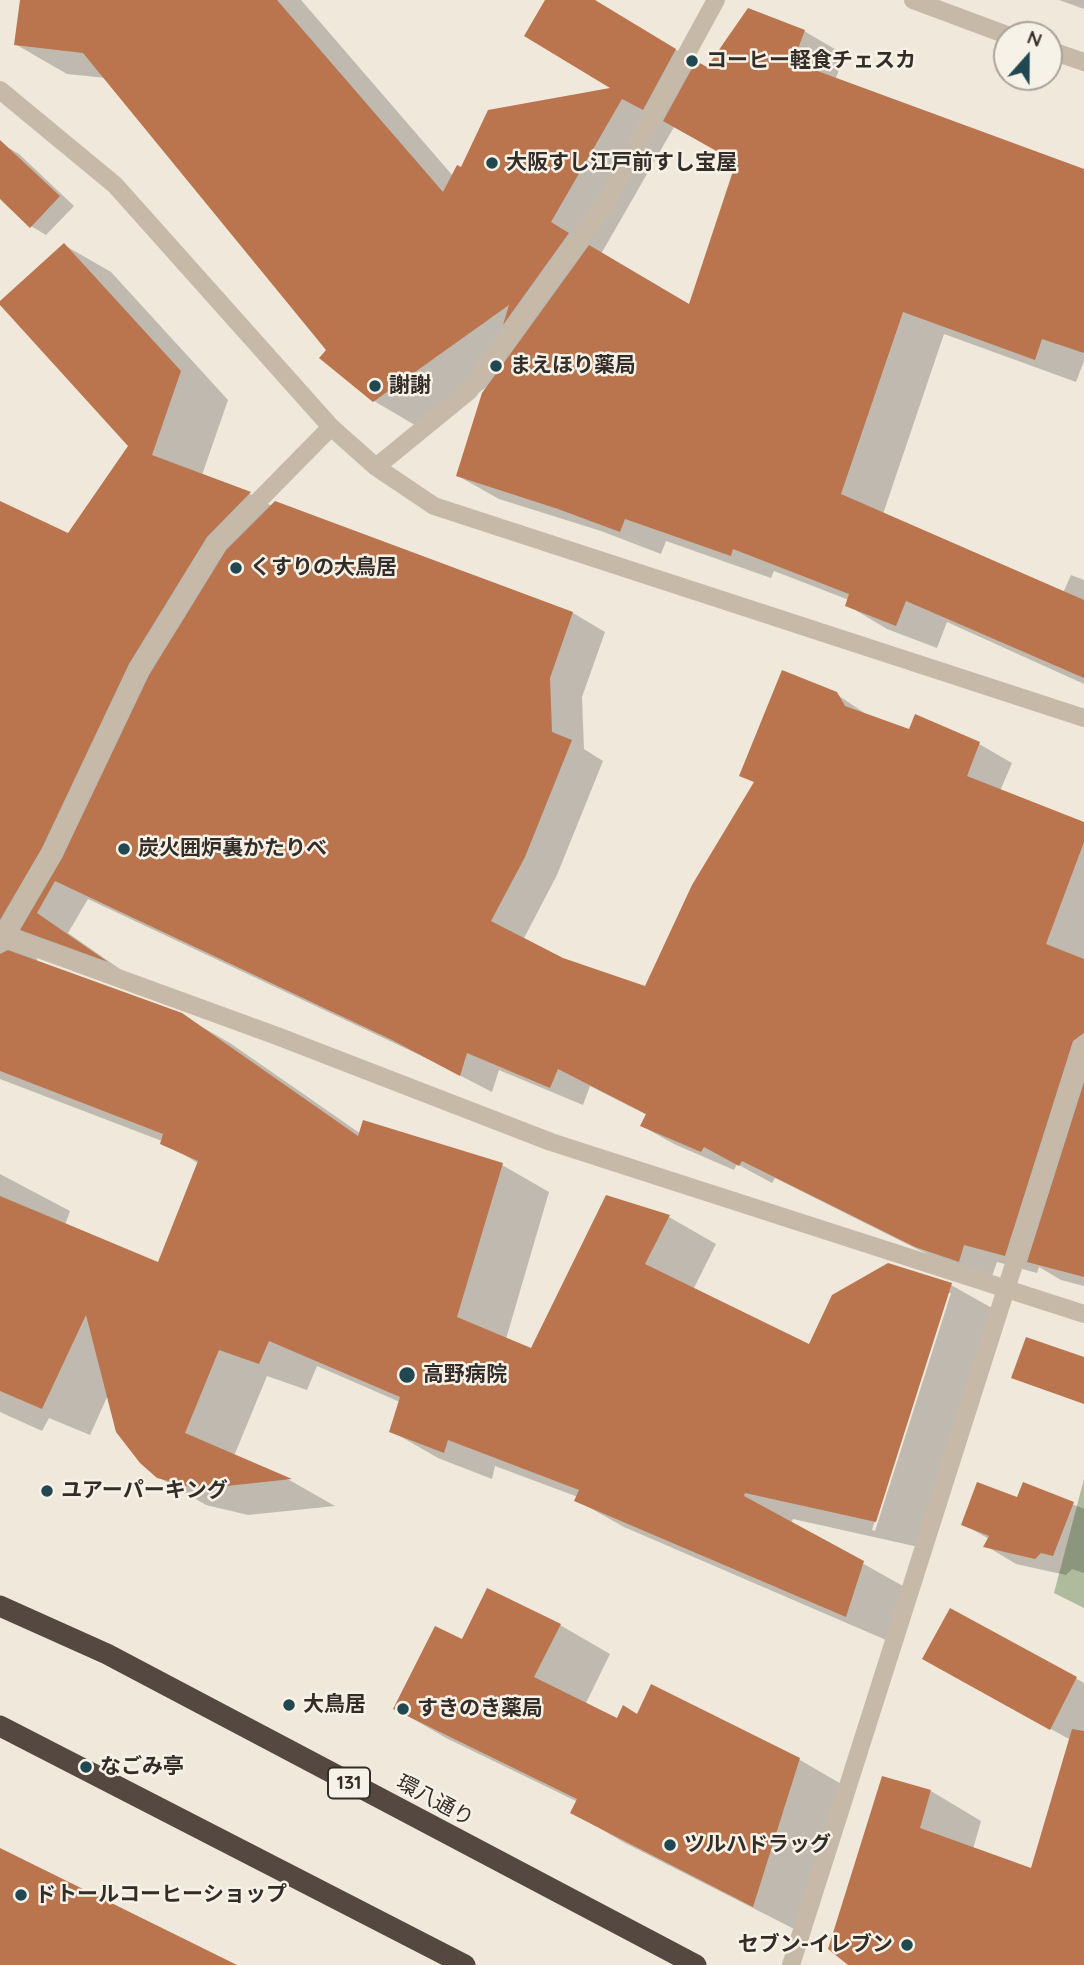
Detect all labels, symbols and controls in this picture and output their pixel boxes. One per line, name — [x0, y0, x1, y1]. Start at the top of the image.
north arrow — [993, 21, 1063, 91]
text: N — [1024, 25, 1046, 52]
place label: コーヒー軽食チェスカ — [706, 48, 916, 74]
marker: コーヒー軽食チェスカ — [684, 53, 700, 69]
place label: 大阪すし江戸前すし宝屋 — [506, 150, 737, 176]
marker: 大阪すし江戸前すし宝屋 — [484, 155, 500, 171]
place label: まえほり薬局 — [510, 353, 636, 379]
marker: まえほり薬局 — [488, 358, 504, 374]
place label: 謝謝 — [389, 373, 431, 399]
marker: 謝謝 — [367, 378, 383, 394]
place label: くすりの大鳥居 — [250, 555, 397, 581]
marker: くすりの大鳥居 — [228, 560, 244, 576]
place label: 炭火囲炉裏かたりべ — [138, 836, 327, 862]
marker: 炭火囲炉裏かたりべ — [116, 841, 132, 857]
place label: 高野病院 — [423, 1362, 507, 1388]
marker: 高野病院 — [397, 1365, 417, 1385]
place label: ユアーパーキング — [61, 1478, 228, 1504]
marker: ユアーパーキング — [39, 1483, 55, 1499]
place label: 大鳥居 — [303, 1692, 366, 1718]
place label: すきのき薬局 — [417, 1696, 543, 1722]
marker: 大鳥居 — [281, 1697, 297, 1713]
marker: すきのき薬局 — [395, 1701, 411, 1717]
place label: なごみ亭 — [100, 1754, 184, 1780]
marker: なごみ亭 — [78, 1759, 94, 1775]
road number: 131 — [328, 1768, 370, 1798]
street label: 環八通り — [392, 1770, 478, 1832]
place label: ツルハドラッグ — [684, 1832, 831, 1858]
marker: ツルハドラッグ — [662, 1837, 678, 1853]
place label: ドトールコーヒーショップ — [35, 1882, 287, 1908]
marker: ドトールコーヒーショップ — [13, 1887, 29, 1903]
place label: セブン-イレブン — [738, 1932, 893, 1958]
marker: セブン-イレブン — [899, 1937, 915, 1953]

